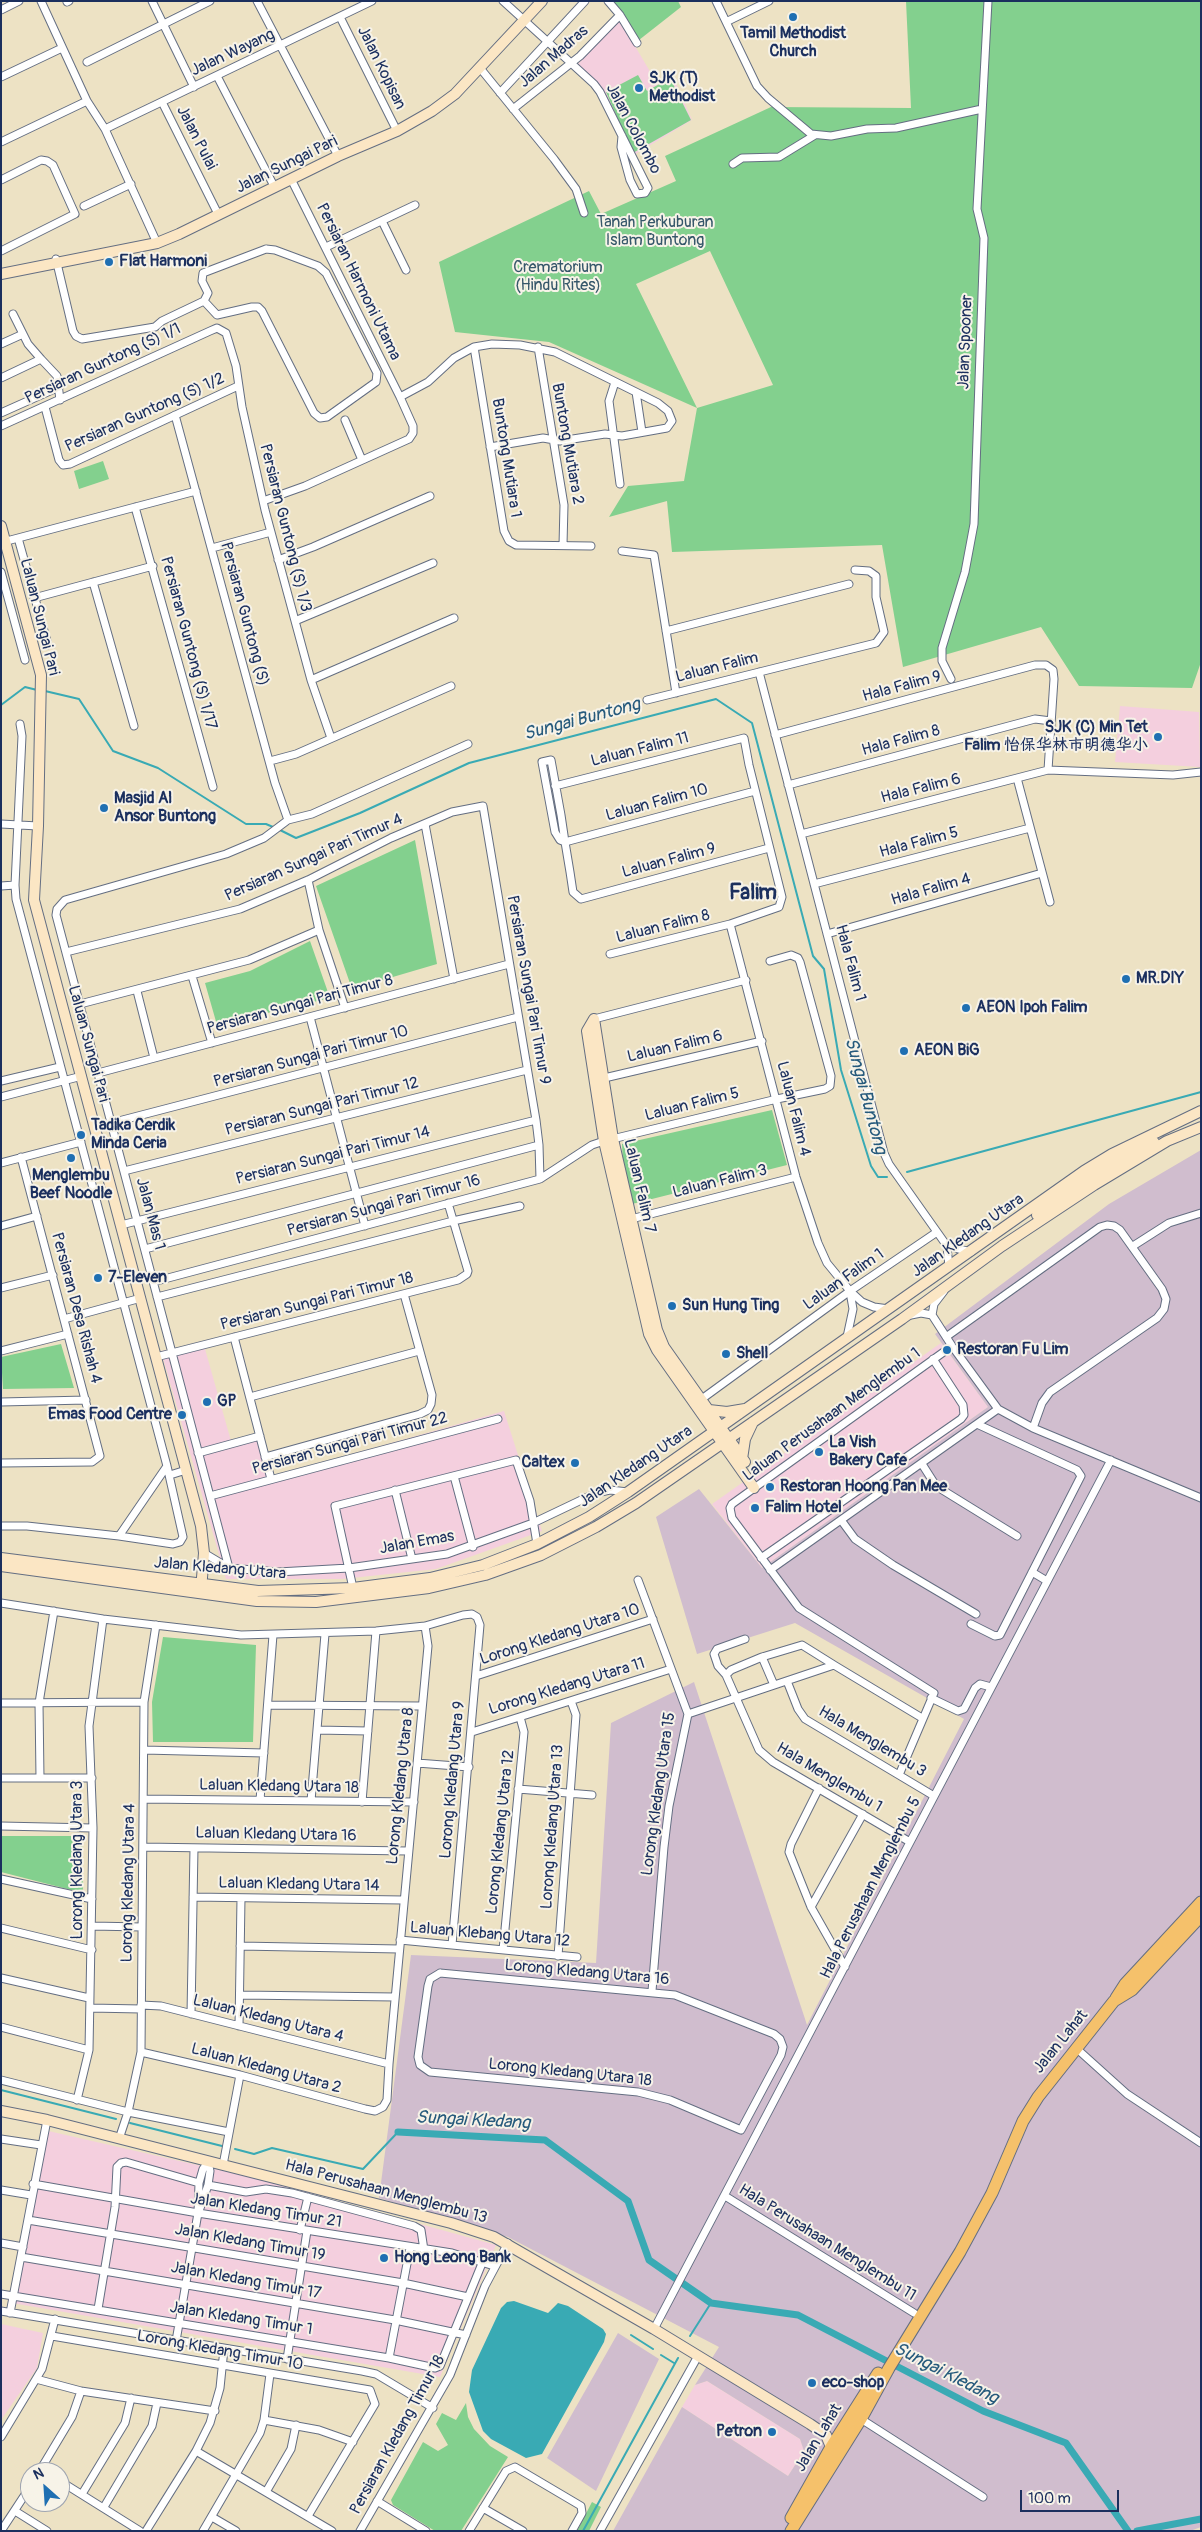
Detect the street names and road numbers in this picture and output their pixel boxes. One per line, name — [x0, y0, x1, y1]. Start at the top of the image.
street label: Jalan Madras — [515, 22, 593, 92]
street label: Jalan Kopisan — [353, 23, 409, 113]
street label: Jalan Wayang — [188, 25, 278, 81]
street label: Jalan Colombo — [601, 81, 665, 177]
street label: Jalan Pulai — [172, 103, 220, 173]
street label: Jalan Sungai Pari — [233, 132, 341, 198]
street label: Persiaran Harmoni Utama — [312, 200, 404, 364]
street label: Jalan Spooner — [955, 294, 977, 390]
street label: Persiaran Guntong (S) 1/1 — [22, 319, 184, 409]
street label: Persiaran Guntong (S) 1/2 — [62, 369, 228, 457]
street label: Buntong Mutiara 2 — [547, 382, 587, 506]
street label: Buntong Mutiara 1 — [487, 397, 525, 519]
street label: Persiaran Guntong (S) 1/3 — [255, 442, 315, 614]
street label: Persiaran Guntong (S) — [216, 540, 272, 688]
street label: Persiaran Guntong (S) 1/17 — [156, 554, 220, 732]
street label: Laluan Sungai Pari — [15, 556, 63, 678]
street label: Laluan Falim — [674, 648, 760, 688]
street label: Hala Falim 9 — [861, 667, 943, 707]
street label: Hala Falim 8 — [860, 721, 942, 761]
street label: Laluan Falim 11 — [589, 729, 691, 771]
street label: Hala Falim 6 — [879, 770, 963, 808]
street label: Laluan Falim 10 — [604, 780, 710, 826]
street label: Persiaran Sungai Pari Timur 4 — [222, 810, 406, 906]
street label: Hala Falim 5 — [877, 823, 961, 863]
street label: Laluan Falim 9 — [620, 839, 718, 883]
street label: Hala Falim 4 — [889, 870, 973, 910]
street label: Persiaran Sungai Pari Timur 9 — [502, 894, 554, 1086]
street label: Laluan Falim 8 — [614, 906, 712, 948]
street label: Hala Falim 1 — [831, 923, 869, 1003]
street label: Persiaran Sungai Pari Timur 8 — [205, 971, 395, 1039]
street label: Laluan Sungai Pari — [63, 983, 113, 1105]
street label: Persiaran Sungai Pari Timur 10 — [211, 1022, 411, 1092]
street label: Laluan Falim 6 — [625, 1027, 725, 1067]
street label: Laluan Falim 4 — [772, 1060, 814, 1158]
street label: Persiaran Sungai Pari Timur 12 — [223, 1074, 421, 1140]
street label: Laluan Falim 5 — [643, 1084, 741, 1126]
street label: Persiaran Sungai Pari Timur 14 — [234, 1123, 432, 1189]
street label: Laluan Falim 7 — [619, 1137, 659, 1235]
street label: Laluan Falim 3 — [671, 1161, 769, 1203]
street label: Persiaran Sungai Pari Timur 16 — [285, 1171, 483, 1241]
street label: Jalan Mas 1 — [131, 1176, 169, 1252]
street label: Jalan Kledang Utara — [908, 1190, 1028, 1282]
street label: Persiaran Desa Rishah 4 — [47, 1230, 105, 1386]
street label: Laluan Falim 1 — [800, 1245, 888, 1315]
street label: Persiaran Sungai Pari Timur 18 — [219, 1269, 415, 1335]
street label: Laluan Perusahaan Menglembu 1 — [739, 1344, 925, 1486]
street label: Persiaran Sungai Pari Timur 22 — [250, 1409, 450, 1479]
street label: Jalan Kledang Utara — [576, 1422, 696, 1512]
street label: Jalan Emas — [378, 1527, 456, 1559]
street label: Jalan Kledang Utara — [153, 1554, 287, 1584]
street label: Lorong Kledang Utara 10 — [478, 1600, 642, 1670]
street label: Lorong Kledang Utara 11 — [487, 1654, 647, 1720]
street label: Lorong Kledang Utara 9 — [437, 1700, 469, 1860]
street label: Hala Menglembu 3 — [815, 1702, 929, 1782]
street label: Lorong Kledang Utara 8 — [383, 1706, 419, 1866]
street label: Lorong Kledang Utara 15 — [638, 1711, 680, 1877]
street label: Hala Menglembu 1 — [773, 1739, 885, 1817]
street label: Lorong Kledang Utara 13 — [538, 1744, 568, 1910]
street label: Lorong Kledang Utara 12 — [483, 1749, 519, 1915]
street label: Laluan Kledang Utara 18 — [199, 1776, 359, 1798]
street label: Lorong Kledang Utara 3 — [68, 1781, 88, 1939]
street label: Hala Perusahaan Menglembu 5 — [817, 1794, 925, 1982]
street label: Lorong Kledang Utara 4 — [118, 1803, 140, 1963]
street label: Laluan Kledang Utara 16 — [195, 1824, 357, 1846]
street label: Laluan Kledang Utara 14 — [218, 1874, 380, 1896]
street label: Laluan Klebang Utara 12 — [409, 1918, 571, 1952]
street label: Lorong Kledang Utara 16 — [504, 1956, 670, 1990]
street label: Laluan Kledang Utara 4 — [191, 1991, 345, 2047]
street label: Jalan Lahat — [1030, 2007, 1092, 2077]
street label: Laluan Kledang Utara 2 — [189, 2040, 343, 2098]
street label: Lorong Kledang Utara 18 — [487, 2055, 653, 2091]
street label: Hala Perusahaan Menglembu 13 — [283, 2156, 489, 2228]
street label: Hala Perusahaan Menglembu 11 — [735, 2180, 919, 2306]
street label: Jalan Kledang Timur 21 — [189, 2190, 343, 2232]
street label: Jalan Kledang Timur 19 — [173, 2220, 327, 2266]
street label: Jalan Kledang Timur 17 — [169, 2258, 323, 2304]
street label: Jalan Kledang Timur 1 — [168, 2298, 314, 2340]
street label: Lorong Kledang Timur 10 — [135, 2327, 305, 2375]
street label: Persiaran Kledang Timur 18 — [346, 2352, 450, 2518]
street label: Jalan Lahat — [791, 2401, 847, 2475]

